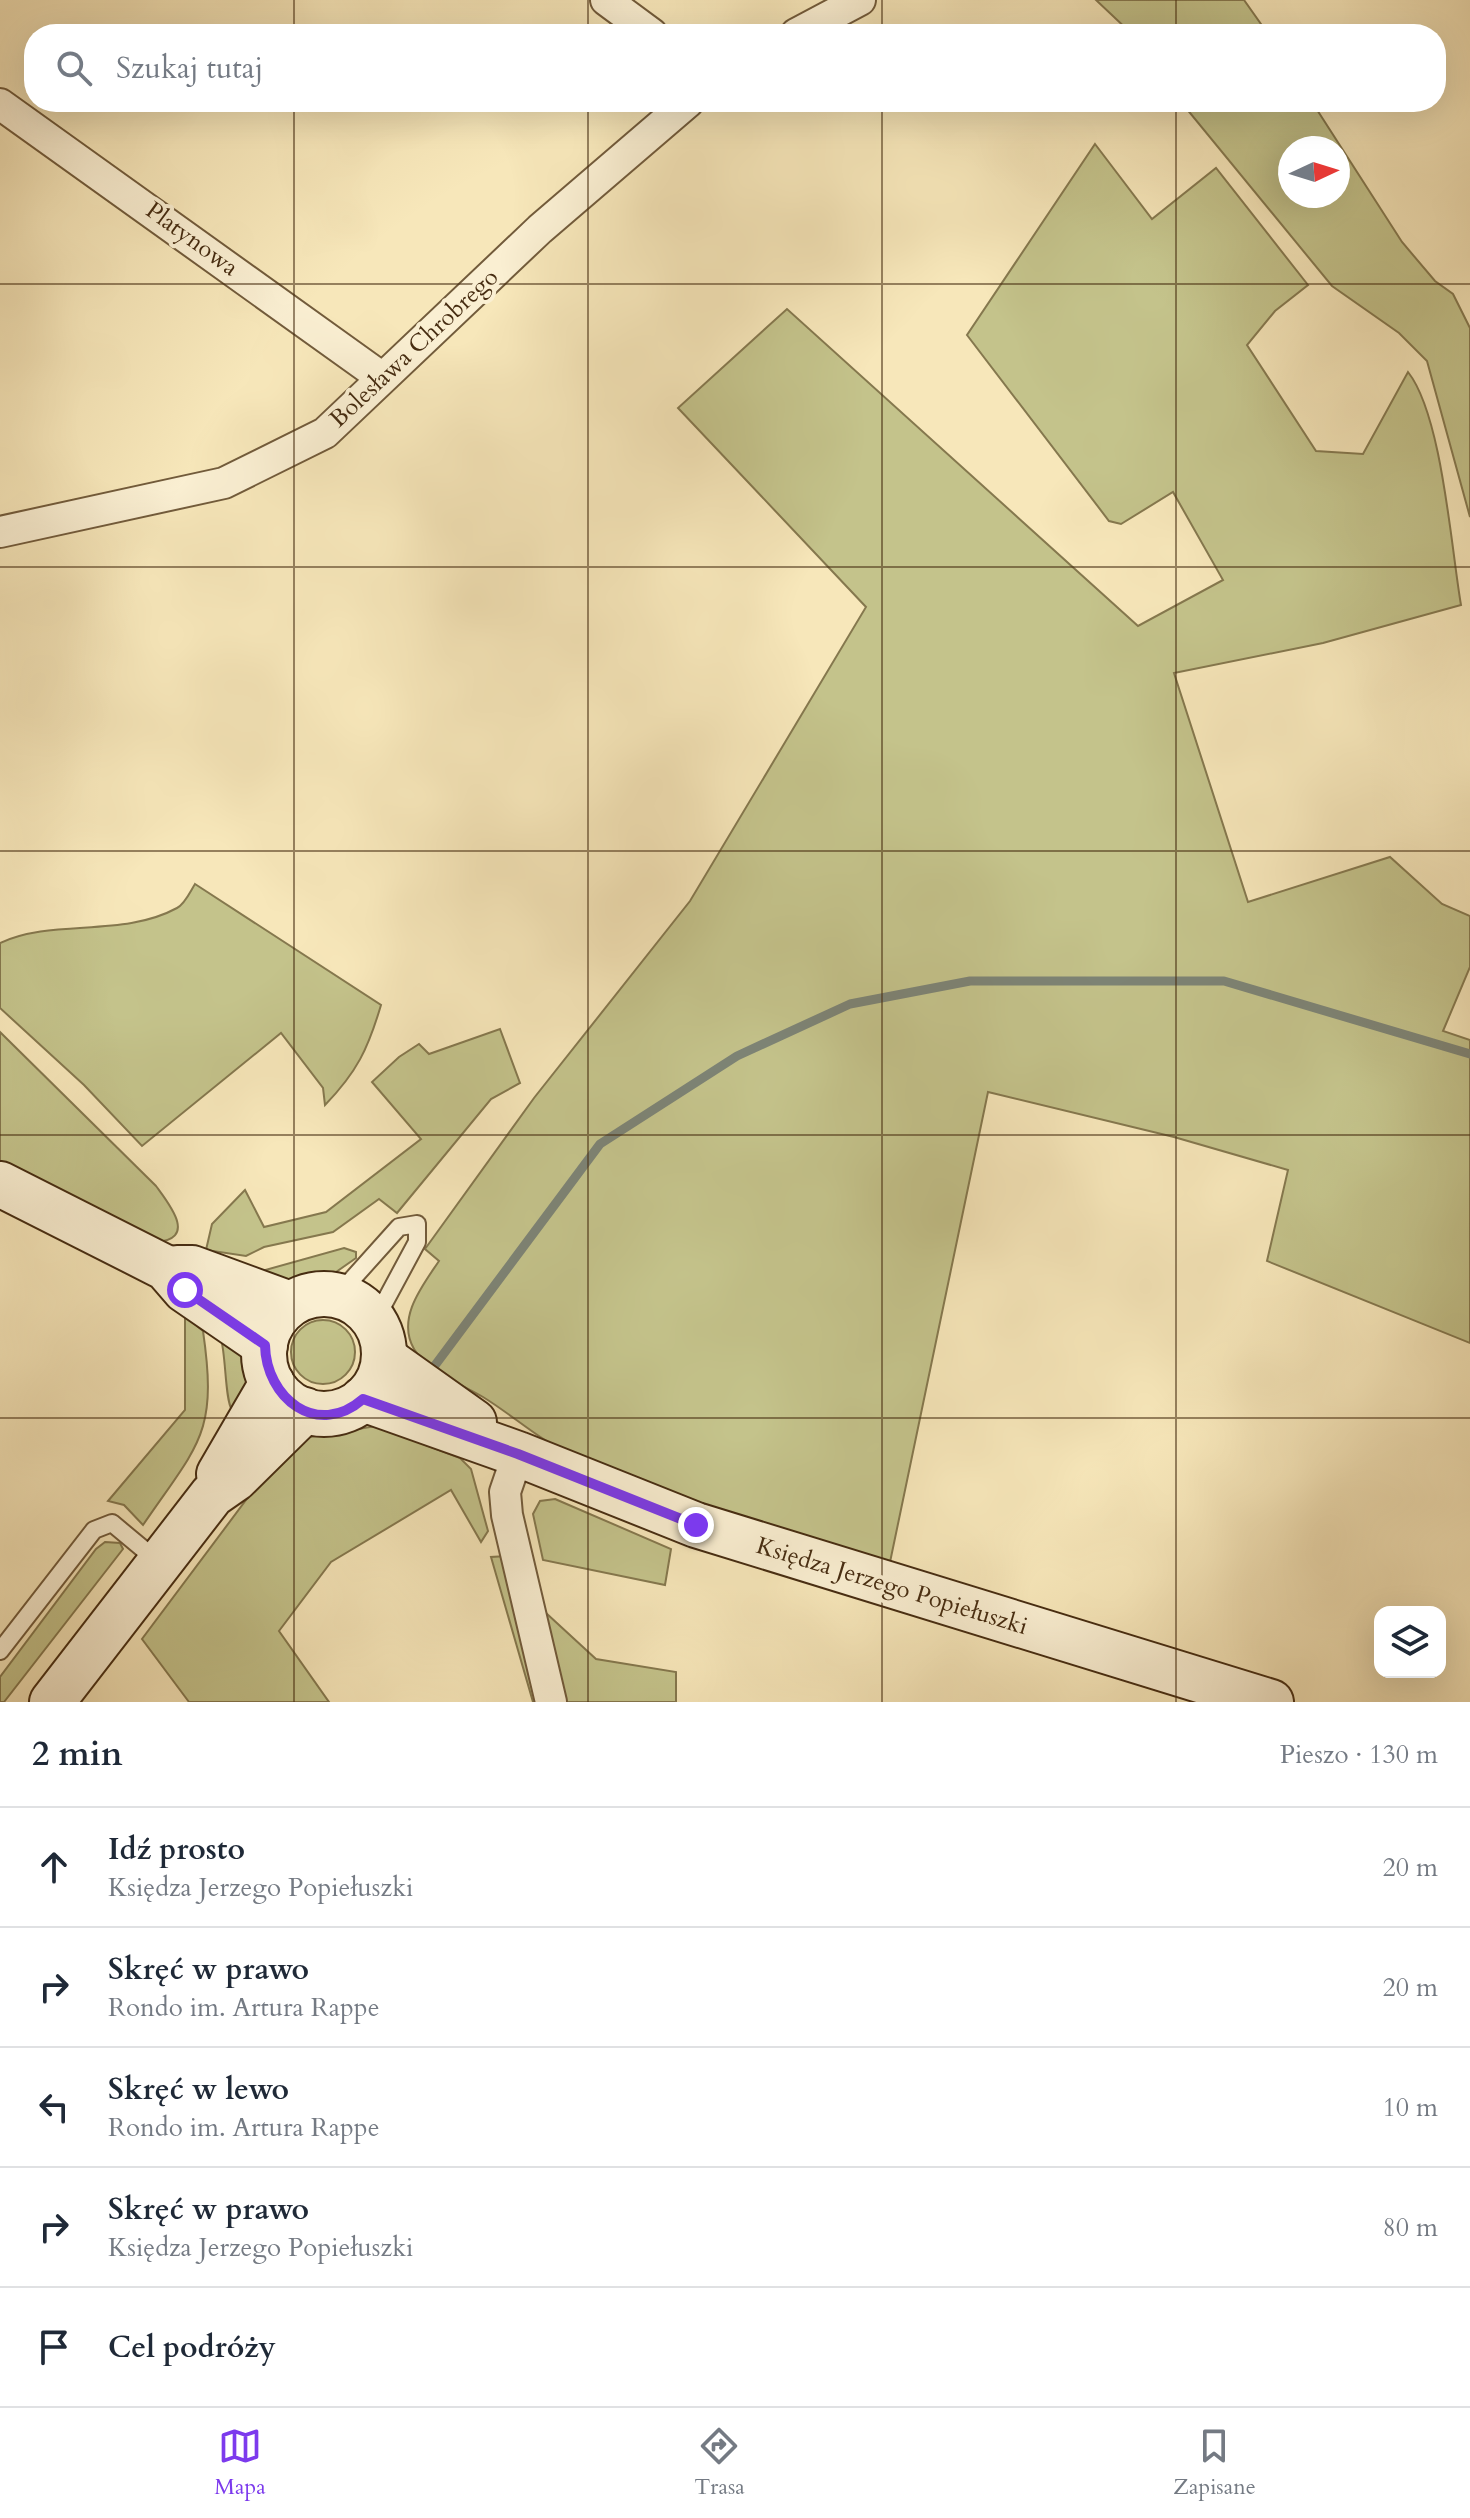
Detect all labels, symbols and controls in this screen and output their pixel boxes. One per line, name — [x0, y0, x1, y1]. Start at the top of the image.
search box — [24, 24, 1446, 112]
icon: search — [52, 46, 96, 90]
text: Szukaj tutaj — [116, 48, 263, 89]
north arrow — [1278, 136, 1350, 208]
street label: Platynowa — [139, 194, 246, 284]
street label: Bolesława Chrobrego — [322, 261, 506, 435]
route start — [167, 1272, 203, 1308]
route end — [678, 1507, 714, 1543]
street label: Księdza Jerzego Popiełuszki — [752, 1529, 1032, 1643]
map controls — [1374, 1606, 1446, 1678]
button: layers — [1374, 1606, 1446, 1678]
text: 2 min — [32, 1731, 123, 1777]
text: Pieszo · 130 m — [1280, 1737, 1438, 1772]
text: Idź prosto — [108, 1829, 245, 1870]
icon: ahead — [32, 1845, 76, 1889]
text: 20 m — [1382, 1850, 1438, 1885]
text: Księdza Jerzego Popiełuszki — [108, 1870, 413, 1905]
text: Skręć w prawo — [108, 1949, 309, 1990]
icon: right — [32, 1965, 76, 2009]
text: 20 m — [1382, 1970, 1438, 2005]
text: Rondo im. Artura Rappe — [108, 1990, 380, 2025]
text: Skręć w lewo — [108, 2069, 289, 2110]
icon: left — [32, 2085, 76, 2129]
text: 10 m — [1382, 2090, 1438, 2125]
text: Rondo im. Artura Rappe — [108, 2110, 380, 2145]
text: Skręć w prawo — [108, 2189, 309, 2230]
icon: right — [32, 2205, 76, 2249]
text: 80 m — [1382, 2210, 1438, 2245]
text: Księdza Jerzego Popiełuszki — [108, 2230, 413, 2265]
icon: arrive — [32, 2325, 76, 2369]
text: Cel podróży — [108, 2327, 276, 2368]
tab: Mapa — [214, 2424, 266, 2502]
tab: Trasa — [694, 2424, 745, 2502]
tab: Zapisane — [1173, 2424, 1256, 2502]

